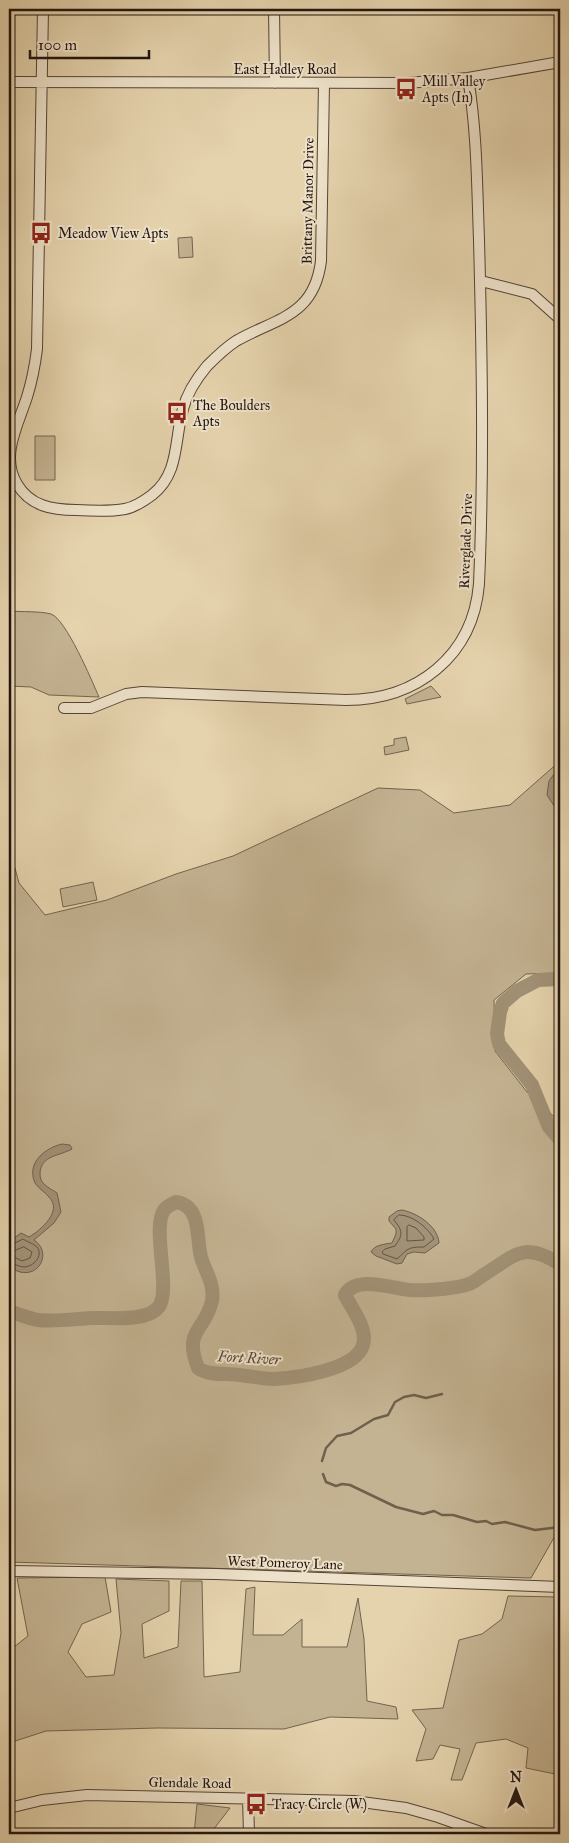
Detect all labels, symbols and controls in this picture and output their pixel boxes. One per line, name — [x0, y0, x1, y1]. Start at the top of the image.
scale bar — [30, 28, 149, 60]
text: 100 m — [38, 36, 78, 54]
street label: East Hadley Road — [234, 61, 336, 78]
place label: Mill Valley Apts (In) — [421, 73, 486, 107]
bus stop icon: Mill Valley Apts (In) — [393, 76, 419, 102]
street label: Brittany Manor Drive — [298, 137, 318, 264]
bus stop icon: Meadow View Apts — [28, 220, 54, 246]
place label: Meadow View Apts — [58, 225, 168, 242]
place label: The Boulders Apts — [192, 397, 270, 430]
bus stop icon: The Boulders Apts — [164, 400, 190, 426]
street label: Riverglade Drive — [456, 493, 476, 589]
water label: Fort River — [216, 1347, 282, 1369]
street label: West Pomeroy Lane — [227, 1552, 343, 1574]
north arrow — [492, 1766, 542, 1816]
text: N — [510, 1769, 522, 1786]
street label: Glendale Road — [148, 1774, 232, 1792]
bus stop icon: Tracy Circle (W) — [243, 1791, 269, 1817]
place label: Tracy Circle (W) — [272, 1796, 367, 1814]

